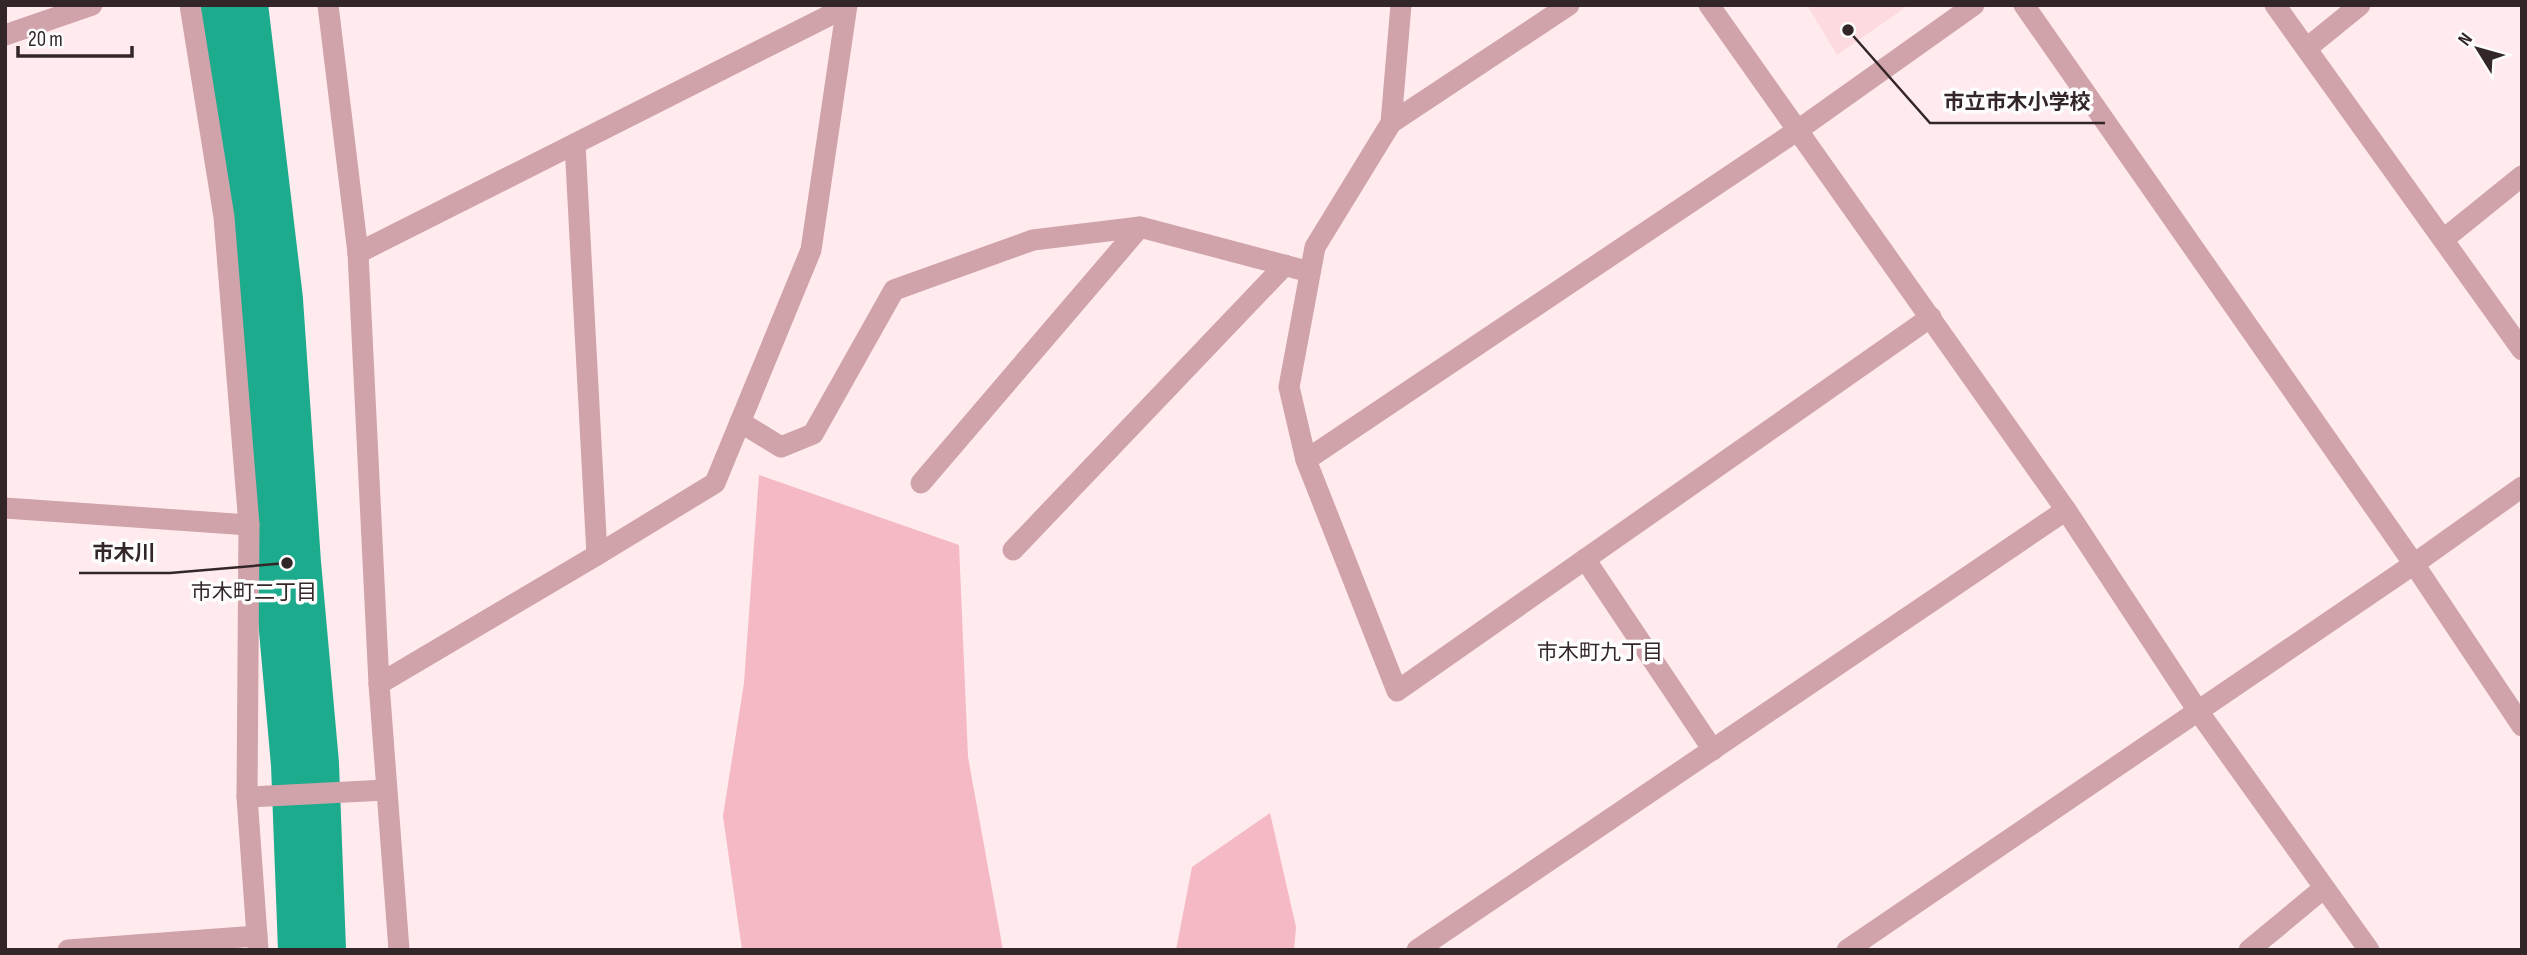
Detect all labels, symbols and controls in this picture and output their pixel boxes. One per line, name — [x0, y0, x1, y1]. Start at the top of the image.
scale bar — [18, 14, 131, 58]
north arrow — [2443, 14, 2513, 84]
text: 20 m — [28, 27, 63, 52]
text: N — [2453, 29, 2478, 51]
callout: 市立市木小学校 — [1930, 81, 2105, 123]
text: 市立市木小学校 — [1944, 90, 2091, 115]
callout: 市木川 — [79, 531, 170, 573]
text: 市木川 — [93, 541, 156, 566]
district label: 市木町二丁目 — [191, 580, 317, 605]
district label: 市木町九丁目 — [1537, 640, 1663, 665]

